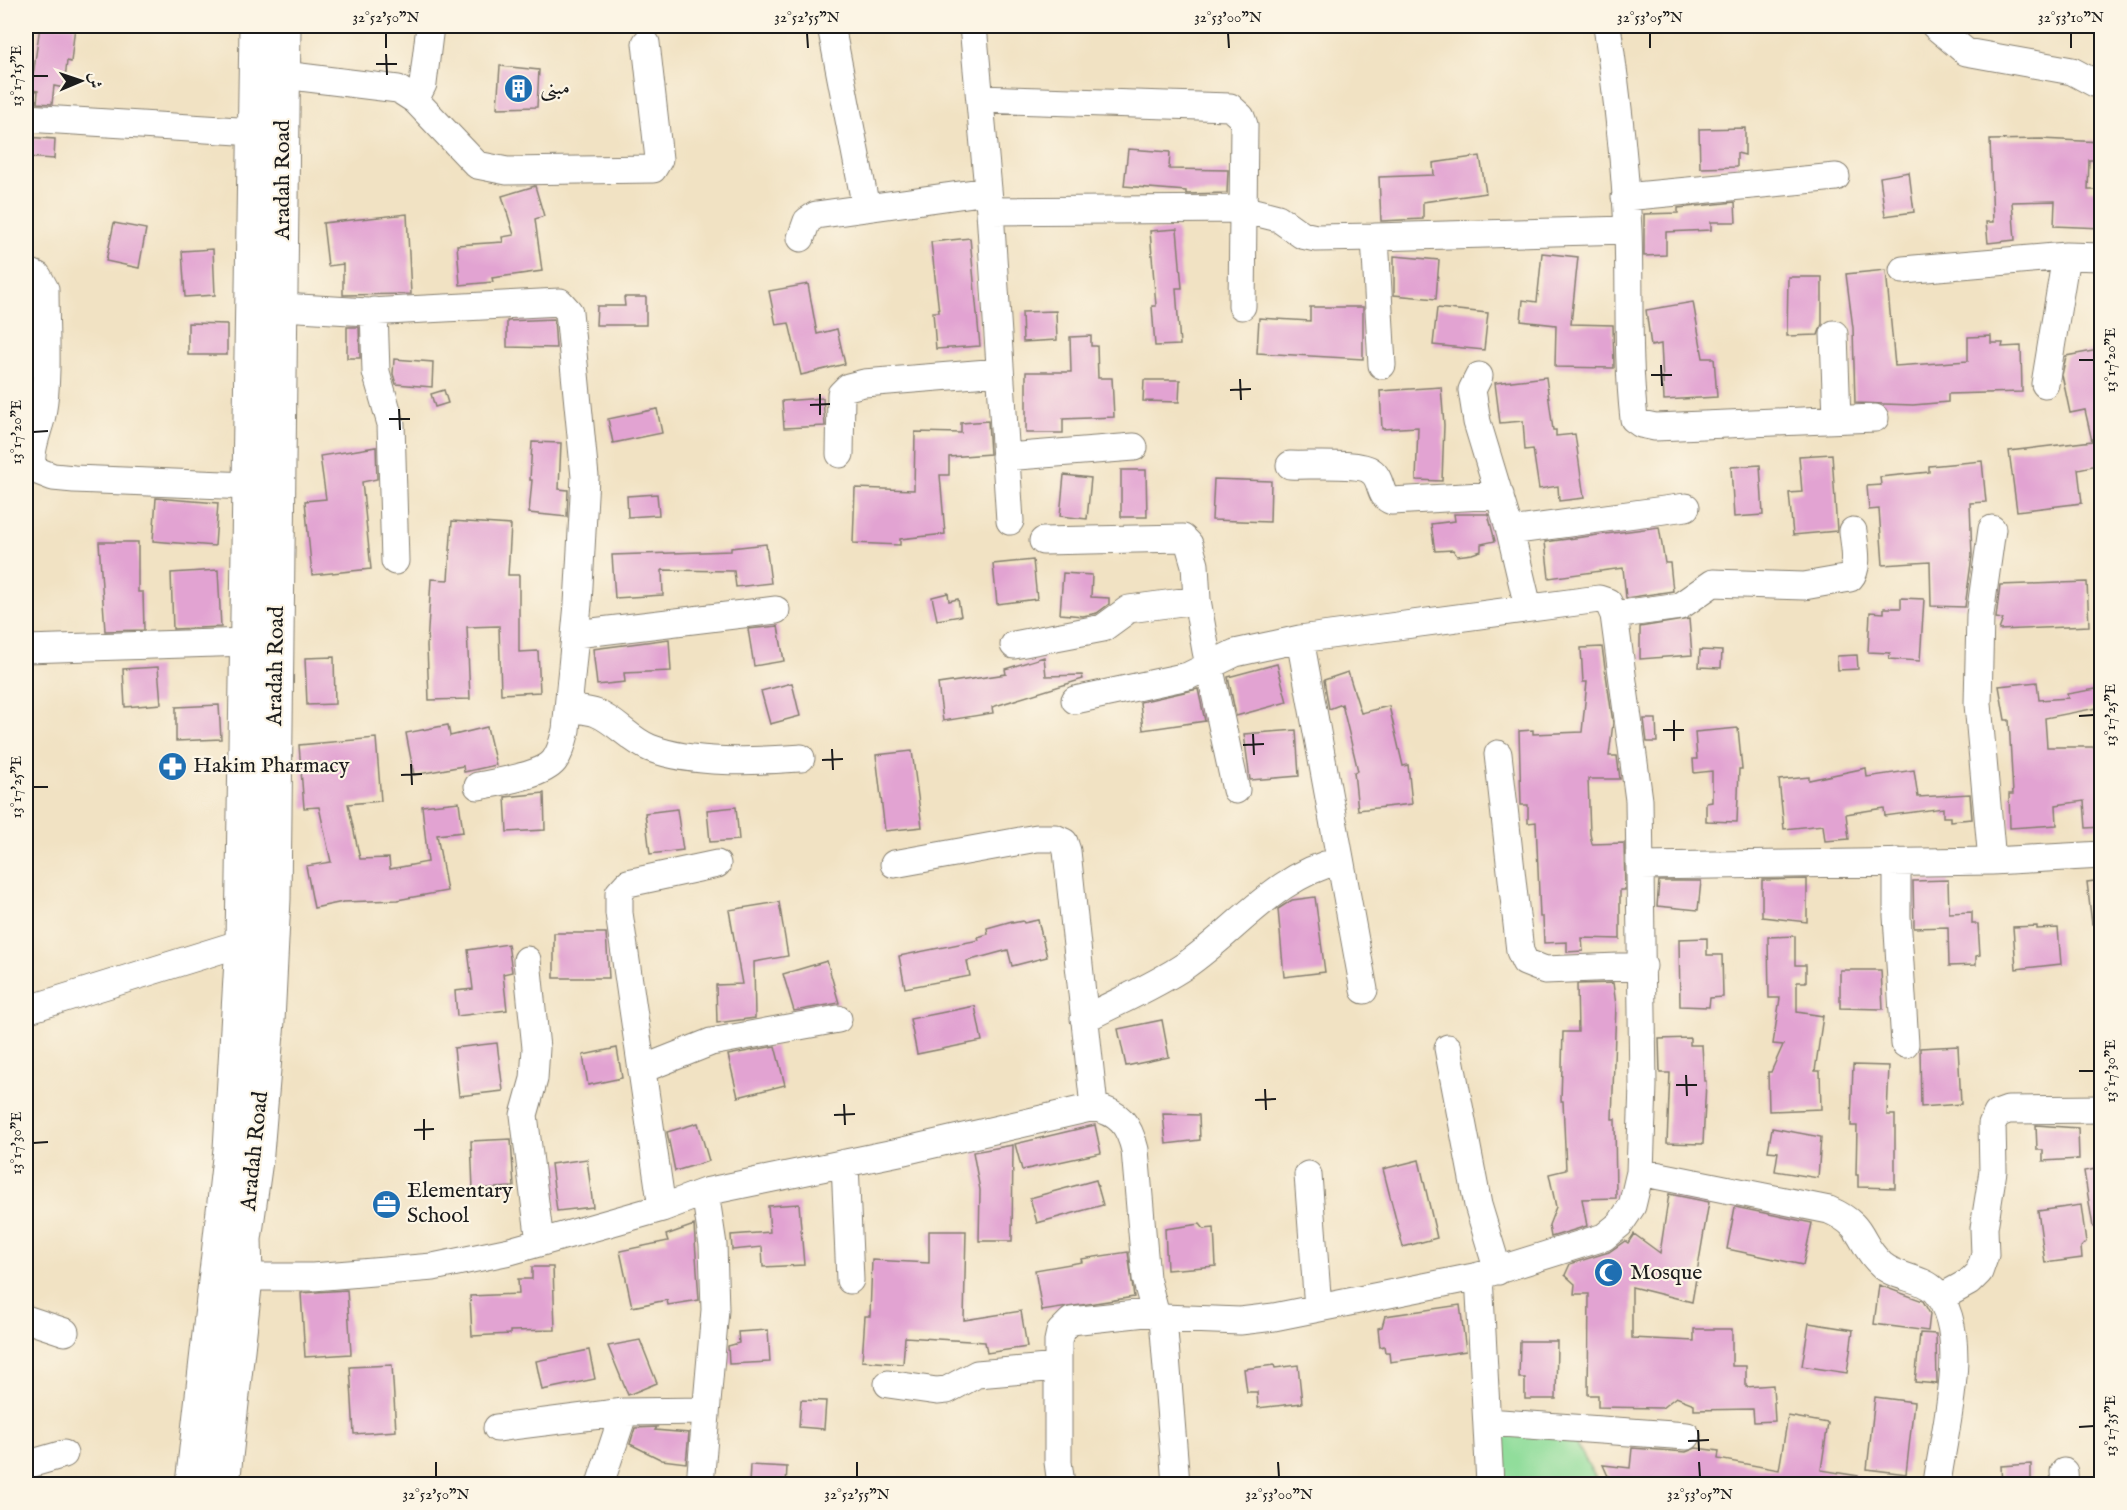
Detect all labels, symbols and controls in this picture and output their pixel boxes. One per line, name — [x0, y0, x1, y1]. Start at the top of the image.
text: 32°52'50"N — [352, 8, 420, 27]
text: 32°52'55"N — [774, 8, 840, 27]
text: 32°53'00"N — [1194, 8, 1262, 27]
text: 32°53'05"N — [1617, 8, 1683, 27]
text: 32°53'10"N — [2038, 8, 2104, 27]
text: 13°17'15"E — [7, 45, 26, 107]
north arrow — [51, 51, 111, 111]
text: ش — [84, 72, 104, 89]
building icon: مبنى — [503, 72, 535, 104]
place label: مبنى — [540, 74, 570, 102]
street label: Aradah Road — [269, 120, 297, 241]
text: 13°17'20"E — [2101, 328, 2120, 392]
text: 13°17'20"E — [7, 400, 26, 464]
street label: Aradah Road — [261, 606, 291, 727]
text: 13°17'25"E — [2101, 684, 2120, 746]
pharmacy icon: Hakim Pharmacy — [156, 750, 188, 782]
place label: Hakim Pharmacy — [193, 752, 350, 780]
text: 13°17'25"E — [7, 756, 26, 818]
text: 13°17'30"E — [2101, 1039, 2120, 1103]
street label: Aradah Road — [235, 1090, 275, 1213]
text: 13°17'30"E — [7, 1111, 26, 1175]
place label: Elementary School — [407, 1177, 513, 1230]
office icon: Elementary School — [370, 1188, 402, 1220]
mosque icon: Mosque — [1593, 1257, 1625, 1289]
place label: Mosque — [1630, 1259, 1702, 1287]
text: 13°17'35"E — [2101, 1395, 2120, 1457]
text: 32°52'50"N — [402, 1485, 470, 1504]
text: 32°52'55"N — [824, 1485, 890, 1504]
text: 32°53'00"N — [1245, 1485, 1313, 1504]
text: 32°53'05"N — [1667, 1485, 1733, 1504]

